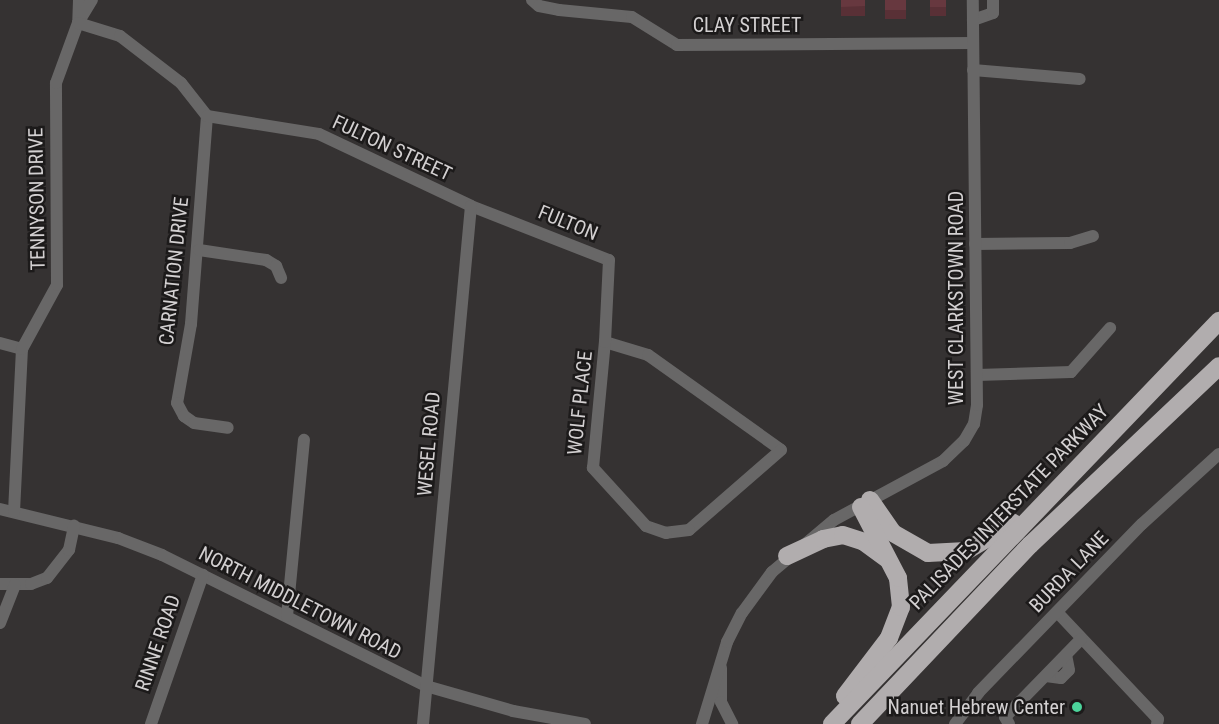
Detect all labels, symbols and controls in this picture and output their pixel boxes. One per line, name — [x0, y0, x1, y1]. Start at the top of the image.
street label: CLAY STREET — [693, 13, 801, 37]
street label: FULTON STREET — [329, 110, 455, 186]
street label: TENNYSON DRIVE — [24, 127, 50, 271]
street label: WEST CLARKSTOWN ROAD — [944, 191, 968, 405]
street label: CARNATION DRIVE — [154, 196, 194, 346]
street label: FULTON — [535, 200, 601, 246]
street label: WOLF PLACE — [563, 350, 597, 456]
street label: WESEL ROAD — [412, 391, 446, 497]
street label: PALISADES INTERSTATE PARKWAY — [904, 399, 1114, 615]
street label: BURDA LANE — [1024, 526, 1114, 618]
street label: NORTH MIDDLETOWN ROAD — [195, 541, 405, 665]
street label: RINNE ROAD — [130, 592, 186, 694]
place label: Nanuet Hebrew Center — [887, 695, 1065, 719]
marker: Nanuet Hebrew Center — [1070, 700, 1084, 714]

